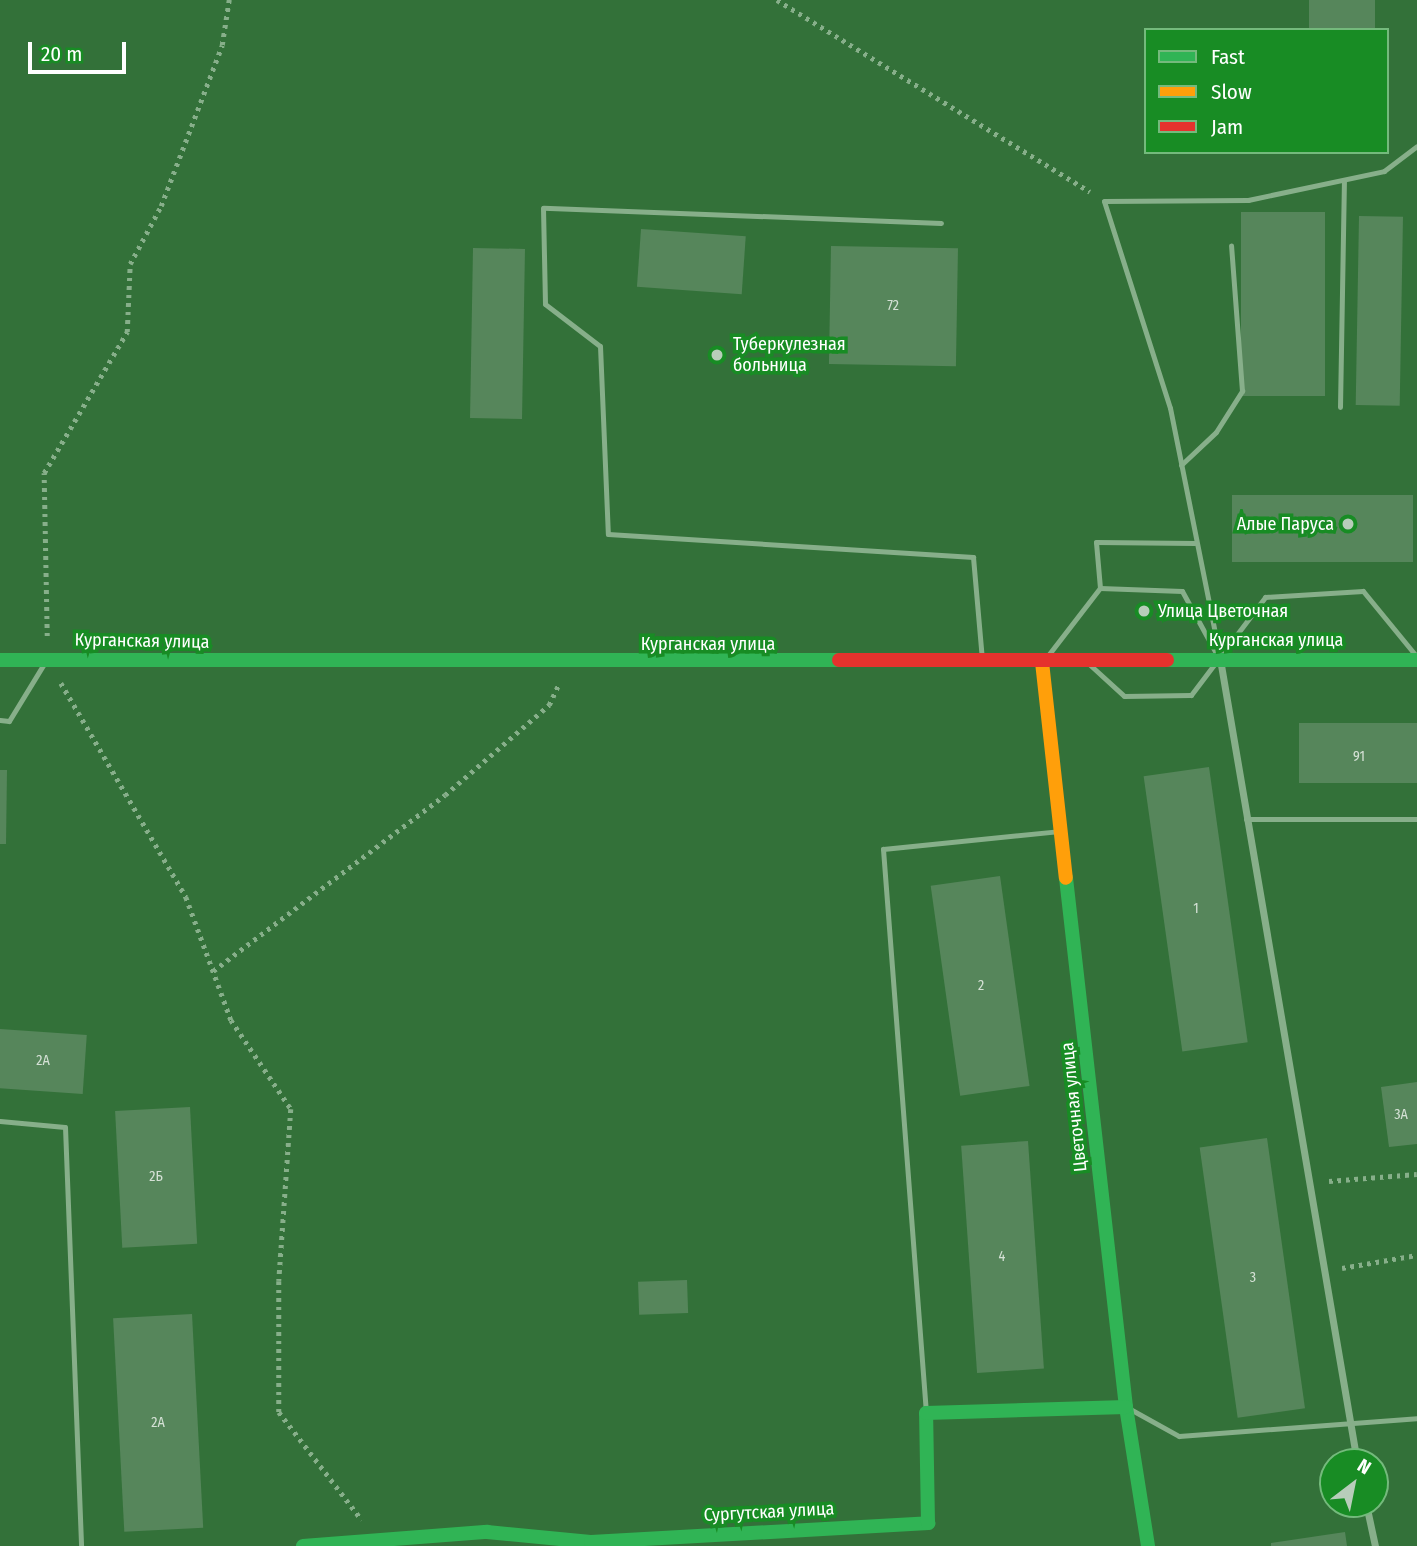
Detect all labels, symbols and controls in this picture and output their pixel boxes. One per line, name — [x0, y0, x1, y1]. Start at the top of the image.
scale bar — [32, 28, 130, 72]
legend — [1144, 28, 1389, 154]
text: 20 m — [41, 41, 82, 67]
text: Fast — [1211, 44, 1245, 70]
text: Slow — [1211, 79, 1252, 105]
text: Jam — [1211, 114, 1243, 140]
house number: 72 — [887, 298, 899, 314]
place label: Туберкулезная больница — [733, 334, 846, 376]
marker: Туберкулезная больница — [707, 345, 727, 365]
place label: Алые Паруса — [1237, 513, 1334, 535]
marker: Алые Паруса — [1340, 516, 1356, 532]
place label: Улица Цветочная — [1158, 600, 1288, 622]
marker: Улица Цветочная — [1136, 603, 1152, 619]
street label: Курганская улица — [74, 629, 210, 653]
street label: Курганская улица — [1209, 629, 1343, 651]
street label: Курганская улица — [641, 633, 775, 655]
house number: 91 — [1353, 749, 1365, 765]
house number: 1 — [1193, 901, 1199, 917]
house number: 2 — [978, 978, 984, 994]
street label: Цветочная улица — [1056, 1041, 1092, 1173]
house number: 2А — [36, 1053, 50, 1069]
house number: 3А — [1394, 1107, 1408, 1123]
house number: 2Б — [149, 1169, 163, 1185]
house number: 4 — [999, 1249, 1005, 1265]
house number: 3 — [1250, 1270, 1256, 1286]
house number: 2А — [151, 1415, 165, 1431]
north arrow — [1319, 1448, 1389, 1518]
text: N — [1353, 1454, 1375, 1479]
street label: Сургутская улица — [703, 1498, 835, 1526]

